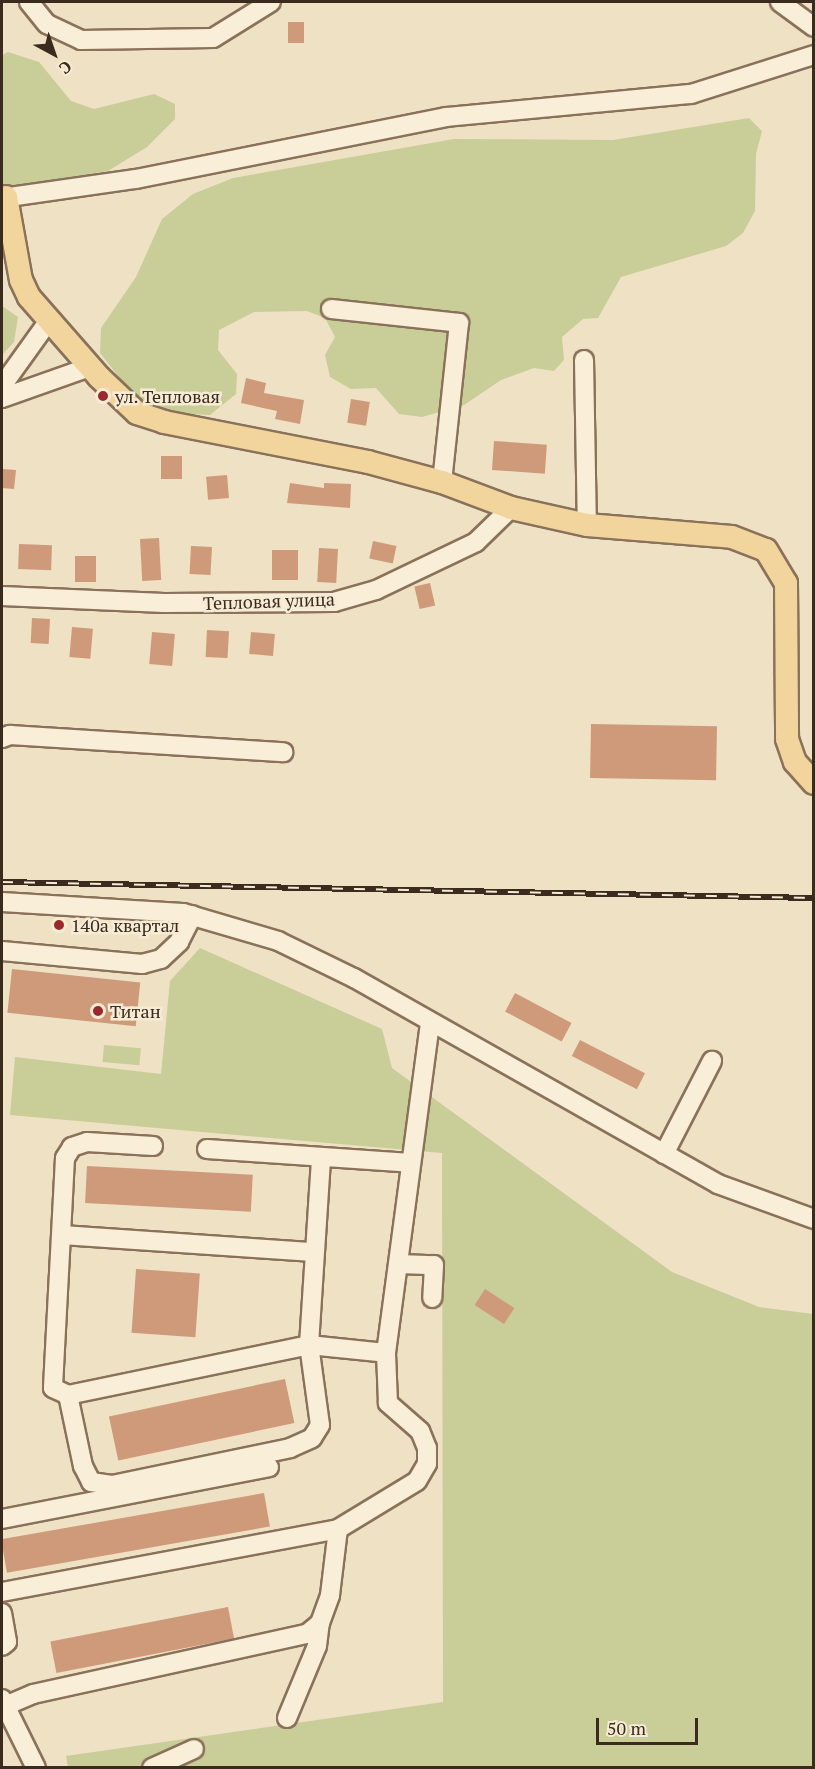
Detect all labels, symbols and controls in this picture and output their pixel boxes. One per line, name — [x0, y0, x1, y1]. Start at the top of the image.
north arrow — [24, 24, 84, 84]
text: С — [55, 56, 77, 80]
place label: ул. Тепловая — [115, 385, 221, 407]
marker: ул. Тепловая — [96, 389, 110, 403]
street label: Тепловая улица — [203, 588, 335, 614]
place label: 140а квартал — [71, 914, 179, 936]
marker: 140а квартал — [52, 918, 66, 932]
place label: Титан — [110, 1000, 161, 1022]
marker: Титан — [91, 1004, 105, 1018]
scale bar — [599, 1706, 701, 1744]
text: 50 m — [607, 1716, 646, 1740]

